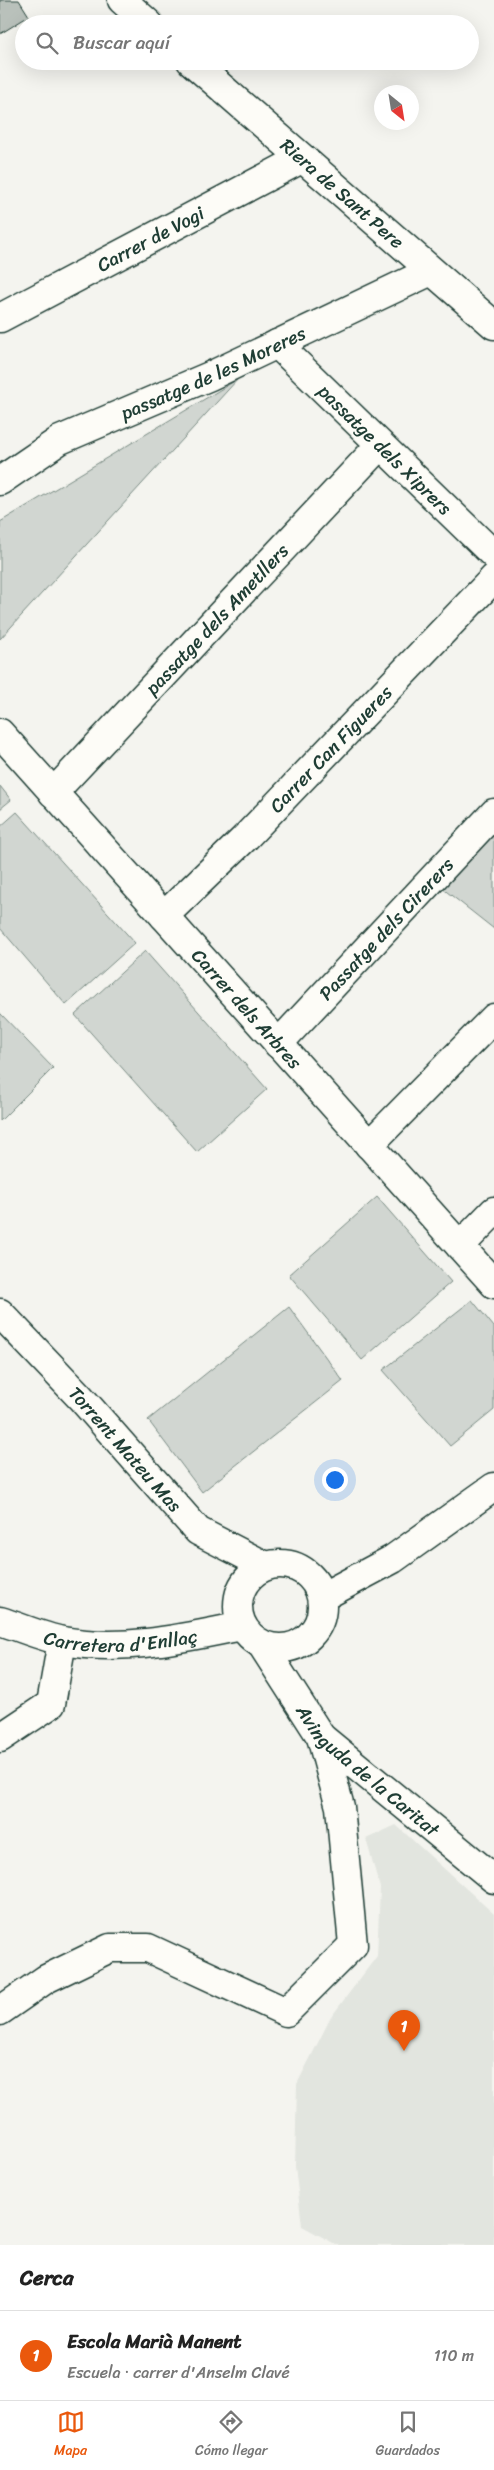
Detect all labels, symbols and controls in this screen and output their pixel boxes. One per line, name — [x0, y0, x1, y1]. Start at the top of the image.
search box — [15, 15, 479, 70]
text: Buscar aquí — [73, 26, 170, 59]
icon: search — [33, 29, 61, 57]
north arrow — [374, 85, 419, 130]
street label: Riera de Sant Pere — [272, 130, 412, 257]
street label: Carrer de Vogi — [91, 197, 211, 281]
street label: passatge de les Moreres — [115, 317, 312, 430]
street label: passatge dels Xiprers — [309, 375, 460, 523]
street label: passatge dels Ametllers — [136, 535, 297, 703]
street label: Carrer Can Figueres — [261, 677, 401, 821]
street label: Passatge dels Cirerers — [310, 849, 462, 1008]
street label: Carrer dels Arbres — [183, 941, 310, 1077]
street label: Torrent Mateu Mas — [60, 1378, 190, 1520]
your location — [322, 1467, 348, 1493]
street label: Carretera d'Enllaç — [40, 1619, 200, 1662]
street label: Avinguda de la Caritat — [287, 1697, 448, 1846]
pin: 1 — [388, 2010, 420, 2051]
text: Cerca — [20, 2259, 74, 2297]
text: Escola Marià Manent — [67, 2325, 242, 2358]
text: 1 — [33, 2341, 39, 2370]
text: 110 m — [434, 2341, 474, 2370]
text: Escuela · carrer d'Anselm Clavé — [67, 2358, 290, 2387]
tab: Mapa — [54, 2408, 87, 2463]
tab: Cómo llegar — [195, 2408, 267, 2463]
tab: Guardados — [376, 2408, 440, 2463]

